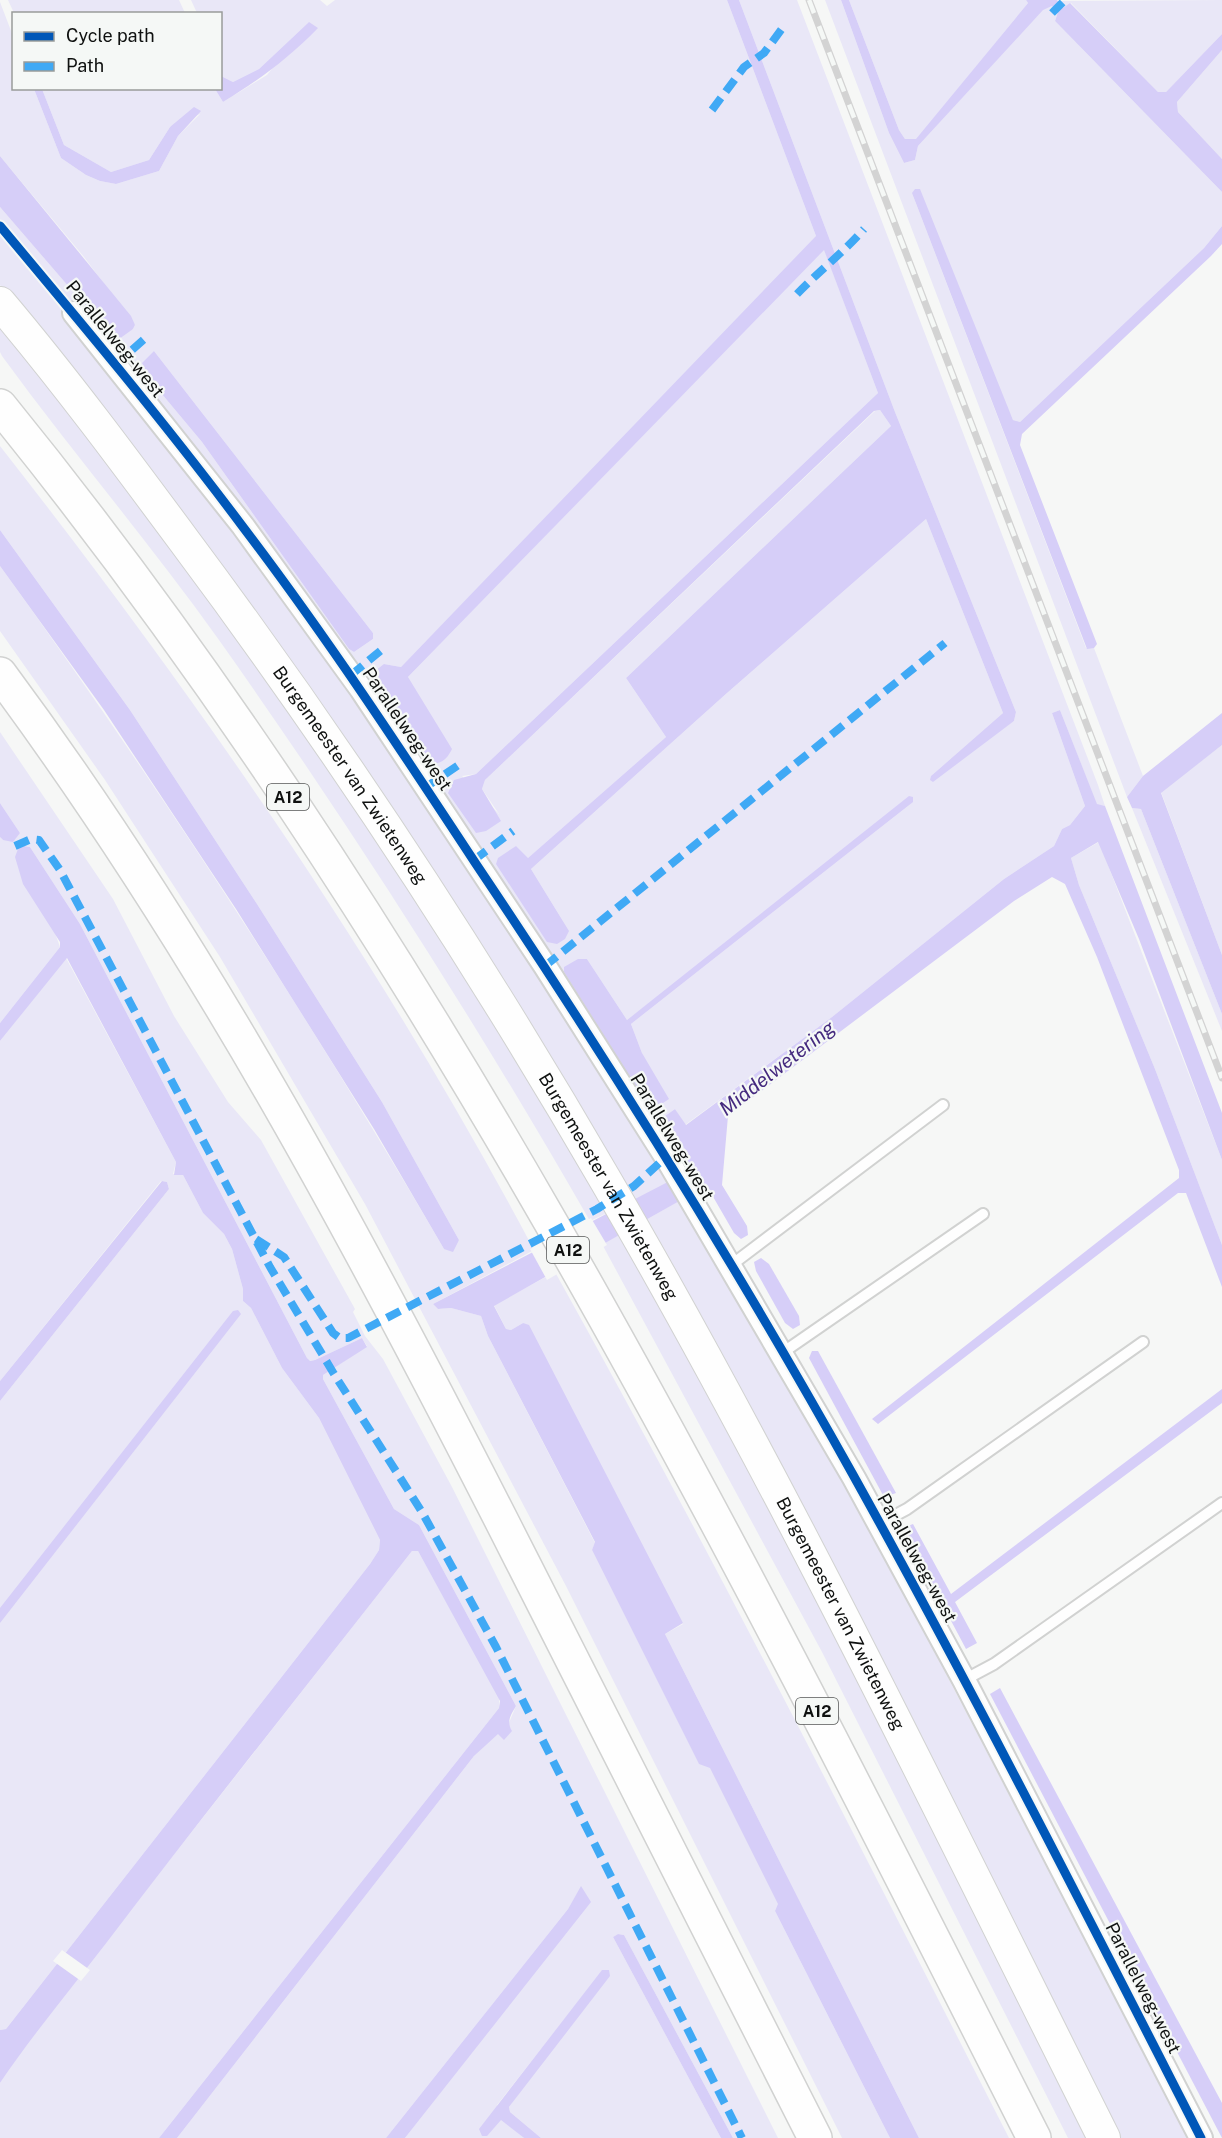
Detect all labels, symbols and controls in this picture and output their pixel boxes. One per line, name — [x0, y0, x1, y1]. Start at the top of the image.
legend — [12, 12, 222, 90]
text: Cycle path — [66, 25, 155, 46]
text: Path — [66, 55, 104, 76]
street label: Parallelweg-west — [62, 276, 169, 401]
street label: Burgemeester van Zwietenweg — [269, 662, 432, 888]
street label: Parallelweg-west — [358, 663, 456, 794]
road number: A12 — [267, 784, 309, 810]
water label: Middelwetering — [714, 1015, 840, 1121]
street label: Burgemeester van Zwietenweg — [535, 1069, 683, 1304]
street label: Parallelweg-west — [626, 1070, 719, 1204]
road number: A12 — [547, 1237, 589, 1263]
street label: Parallelweg-west — [873, 1490, 962, 1626]
street label: Burgemeester van Zwietenweg — [772, 1493, 909, 1733]
road number: A12 — [796, 1698, 838, 1724]
street label: Parallelweg-west — [1101, 1919, 1186, 2057]

